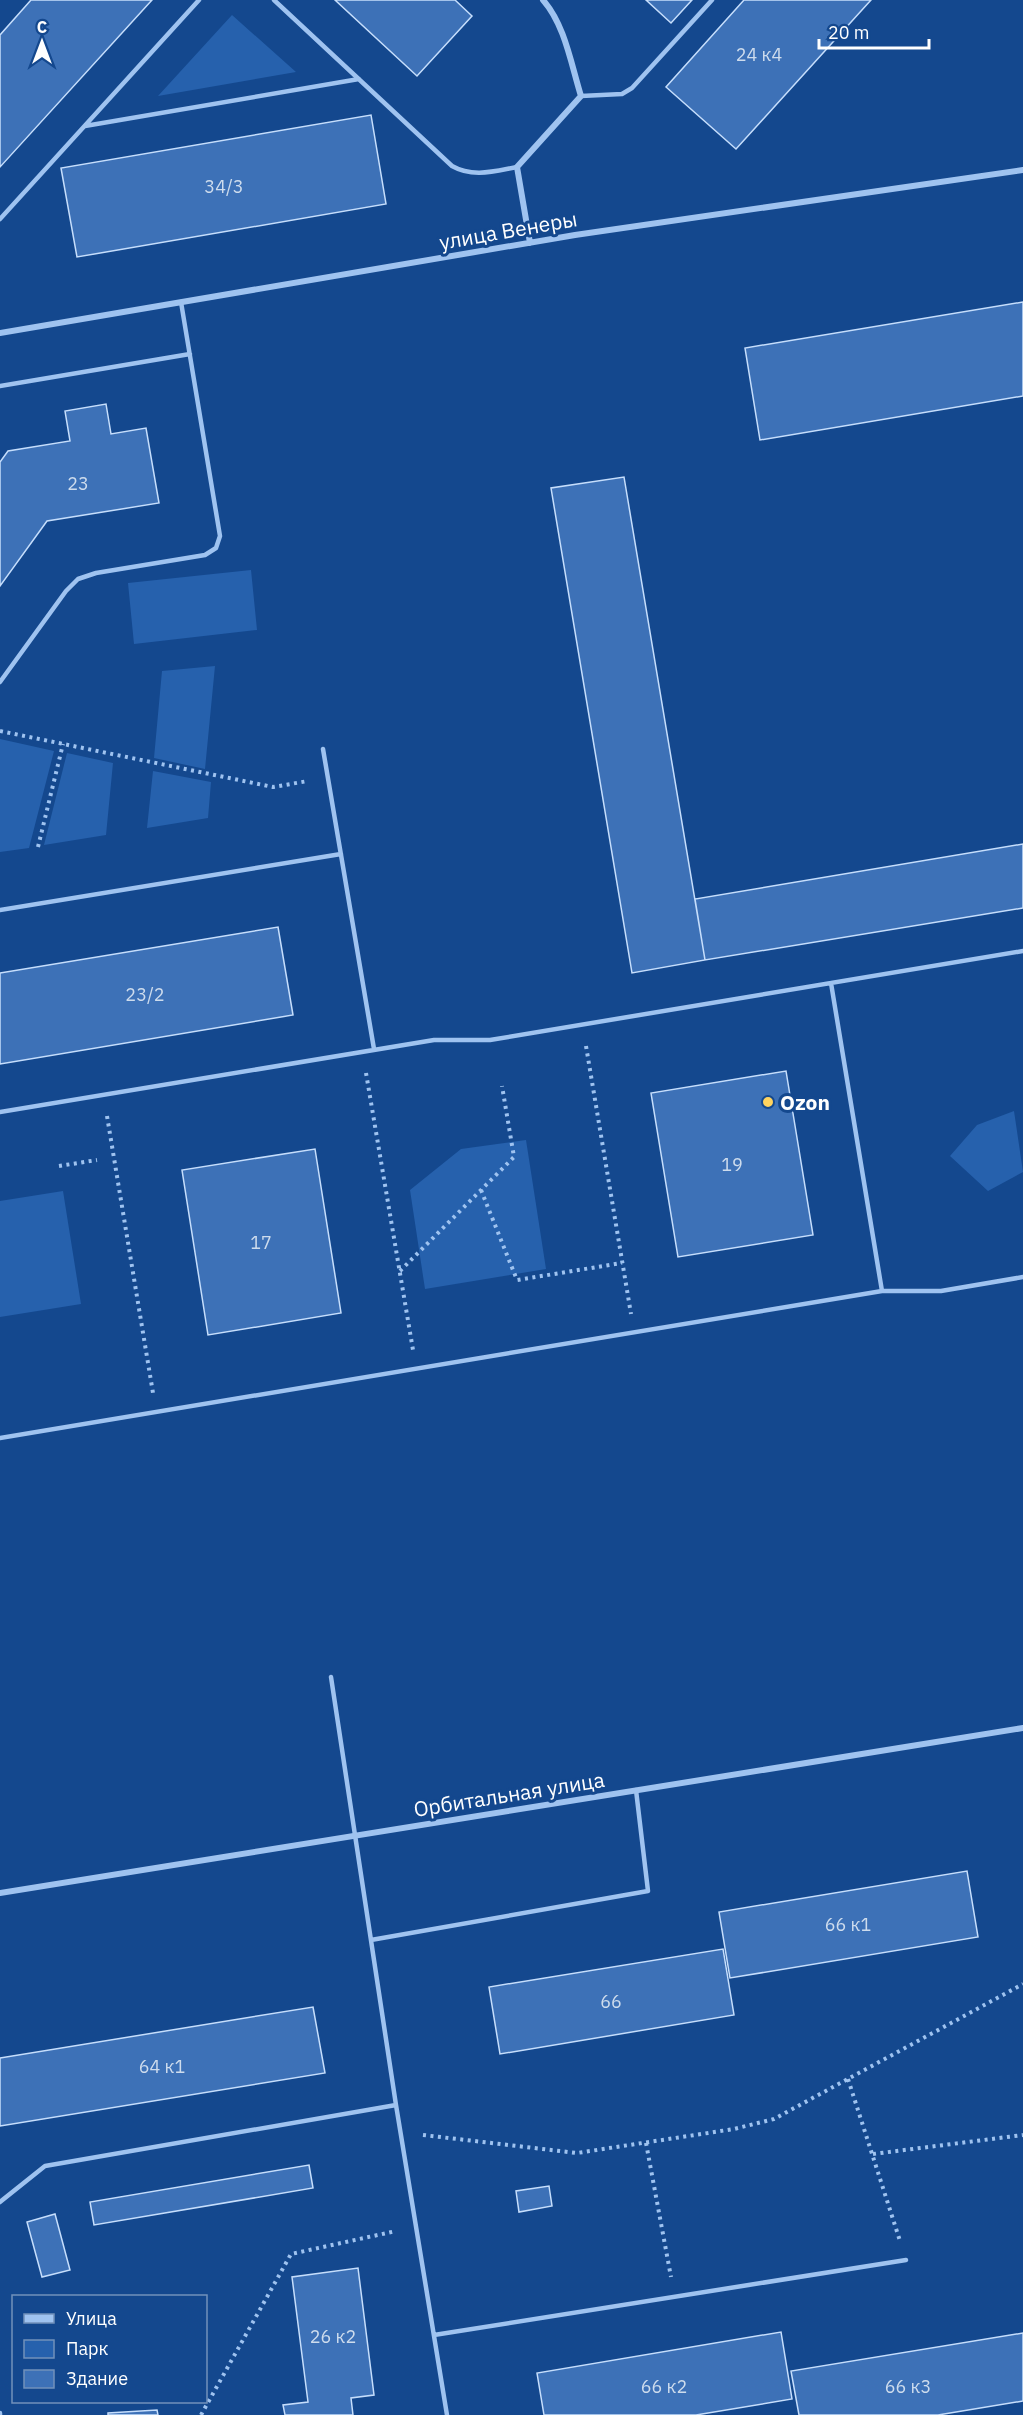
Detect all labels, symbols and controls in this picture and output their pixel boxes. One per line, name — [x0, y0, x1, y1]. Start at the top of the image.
north arrow — [12, 12, 72, 72]
scale bar — [819, 12, 928, 50]
text: С — [37, 17, 47, 37]
text: 20 m — [828, 21, 870, 44]
house number: 24 к4 — [736, 43, 782, 66]
house number: 34/3 — [204, 175, 244, 198]
street label: улица Венеры — [437, 204, 579, 256]
house number: 23 — [67, 472, 89, 495]
house number: 23/2 — [125, 983, 165, 1006]
place label: Ozon — [780, 1088, 830, 1116]
marker: Ozon — [761, 1095, 775, 1109]
house number: 19 — [721, 1153, 743, 1176]
house number: 17 — [250, 1231, 272, 1254]
street label: Орбитальная улица — [411, 1765, 607, 1823]
house number: 66 к1 — [825, 1913, 871, 1936]
house number: 66 — [600, 1990, 622, 2013]
house number: 64 к1 — [139, 2055, 185, 2078]
legend — [12, 2295, 207, 2403]
text: Улица — [66, 2307, 117, 2330]
house number: 26 к2 — [310, 2325, 356, 2348]
text: Парк — [66, 2337, 109, 2360]
text: Здание — [66, 2367, 128, 2390]
house number: 66 к2 — [641, 2375, 687, 2398]
house number: 66 к3 — [885, 2375, 931, 2398]

